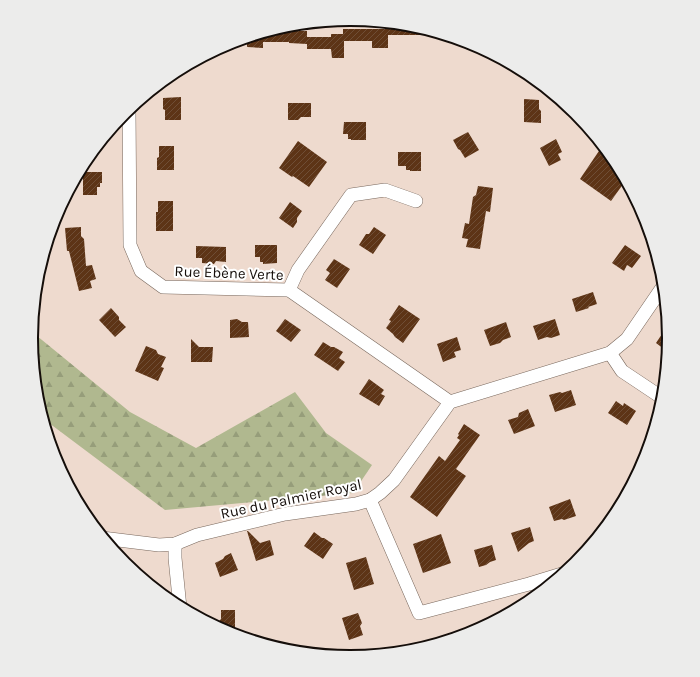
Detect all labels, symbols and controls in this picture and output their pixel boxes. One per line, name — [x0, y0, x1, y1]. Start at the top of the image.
street label: Rue Ébène Verte — [174, 262, 284, 284]
street label: Rue du Palmier Royal — [219, 475, 363, 523]

